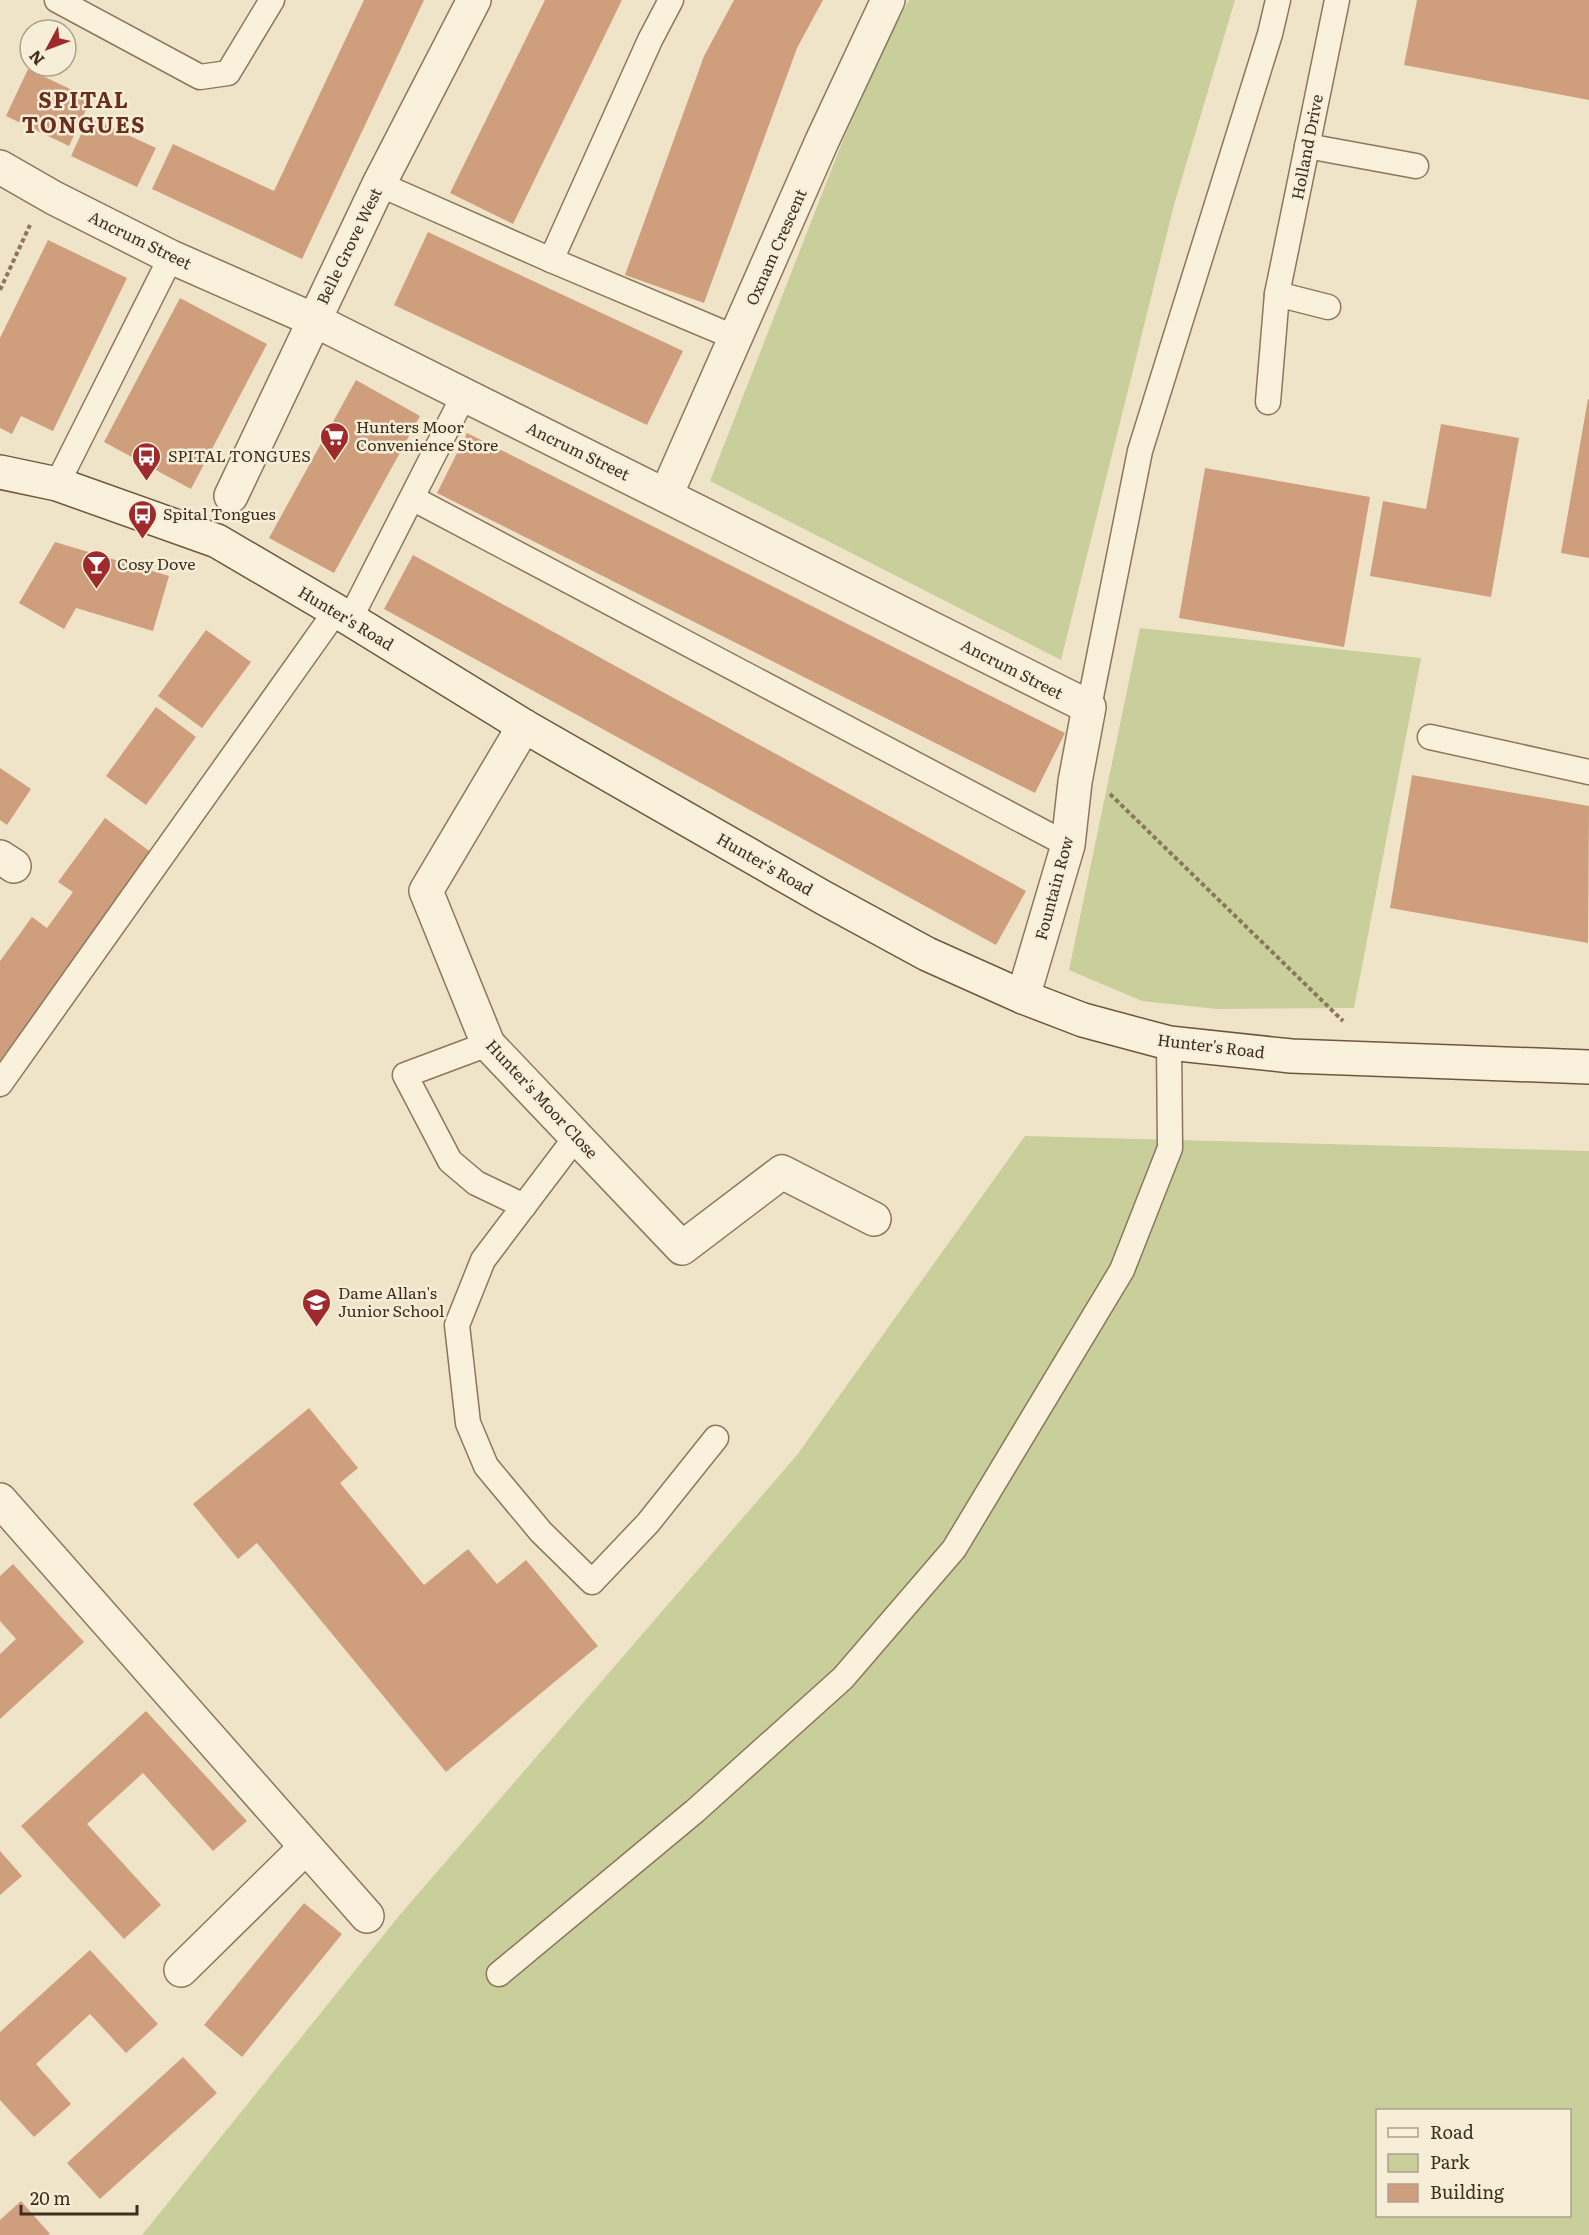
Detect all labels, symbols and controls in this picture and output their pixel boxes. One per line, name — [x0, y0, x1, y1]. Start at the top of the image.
north arrow — [18, 18, 78, 78]
text: N — [22, 46, 49, 71]
district label: SPITAL TONGUES — [22, 82, 146, 140]
street label: Holland Drive — [1284, 92, 1328, 202]
street label: Belle Grove West — [309, 183, 387, 308]
street label: Oxnam Crescent — [739, 184, 812, 309]
street label: Ancrum Street — [85, 204, 197, 275]
place label: Hunters Moor Convenience Store — [356, 414, 498, 456]
street label: Ancrum Street — [523, 415, 635, 486]
supermarket icon: Hunters Moor Convenience Store — [319, 420, 351, 462]
bus stop icon: SPITAL TONGUES — [131, 440, 163, 482]
place label: SPITAL TONGUES — [168, 443, 311, 467]
bus stop icon: Spital Tongues — [126, 498, 158, 540]
place label: Spital Tongues — [163, 501, 276, 525]
bar icon: Cosy Dove — [80, 548, 112, 590]
place label: Cosy Dove — [117, 551, 196, 575]
street label: Hunter's Road — [294, 579, 399, 655]
street label: Ancrum Street — [957, 632, 1068, 704]
street label: Hunter's Road — [713, 826, 818, 901]
street label: Fountain Row — [1028, 833, 1079, 942]
street label: Hunter's Road — [1156, 1027, 1266, 1064]
street label: Hunter's Moor Close — [481, 1033, 604, 1163]
place label: Dame Allan's Junior School — [338, 1280, 444, 1322]
school or university icon: Dame Allan's Junior School — [301, 1286, 333, 1328]
legend — [1376, 2109, 1571, 2217]
text: Road — [1430, 2118, 1474, 2145]
text: Park — [1430, 2148, 1471, 2175]
scale bar — [21, 2178, 136, 2216]
text: Building — [1430, 2178, 1505, 2205]
text: 20 m — [30, 2184, 71, 2211]

